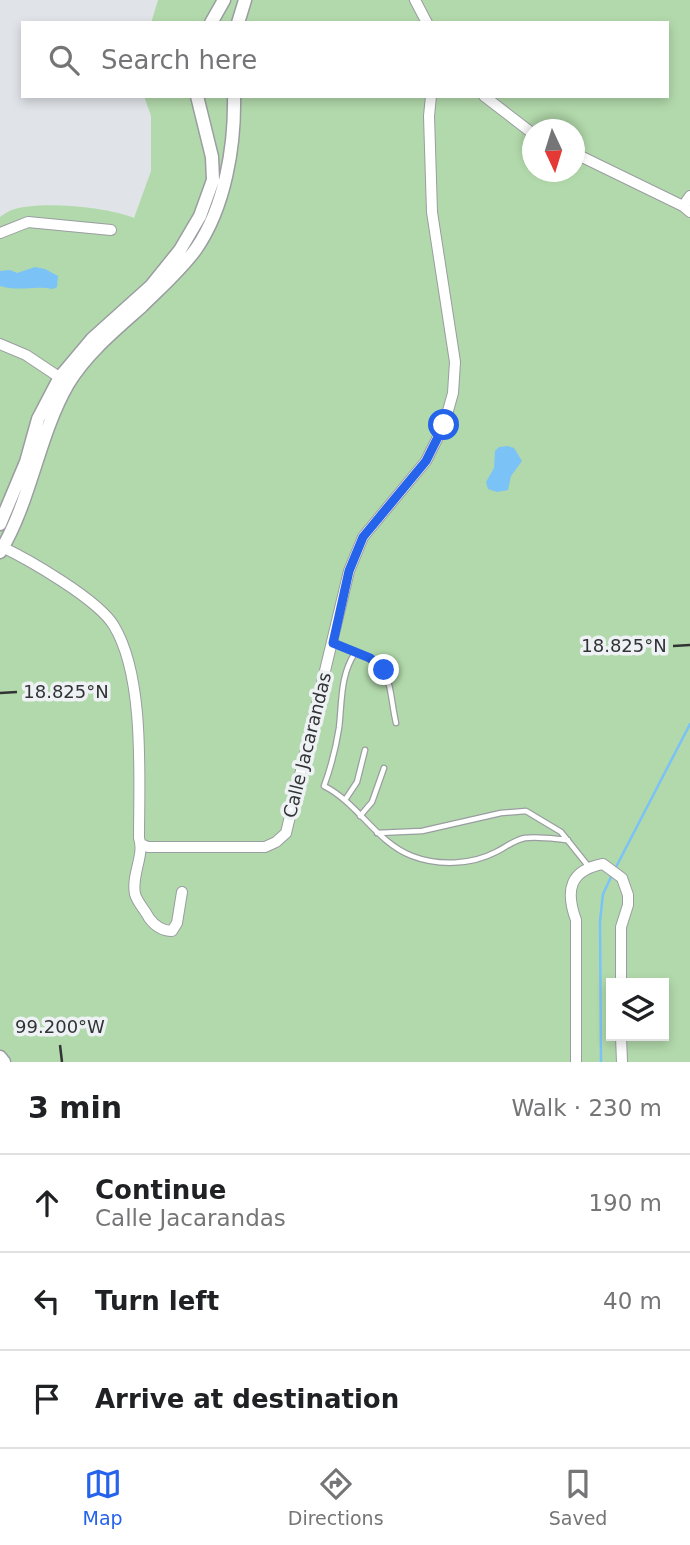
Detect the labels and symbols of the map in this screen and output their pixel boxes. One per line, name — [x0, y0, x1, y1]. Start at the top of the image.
north arrow — [522, 119, 585, 182]
route start — [428, 409, 459, 440]
text: 18.825°N — [581, 635, 667, 656]
route end — [368, 654, 399, 685]
street label: Calle Jacarandas — [279, 670, 335, 820]
text: 18.825°N — [23, 681, 109, 702]
text: 99.200°W — [15, 1016, 105, 1037]

